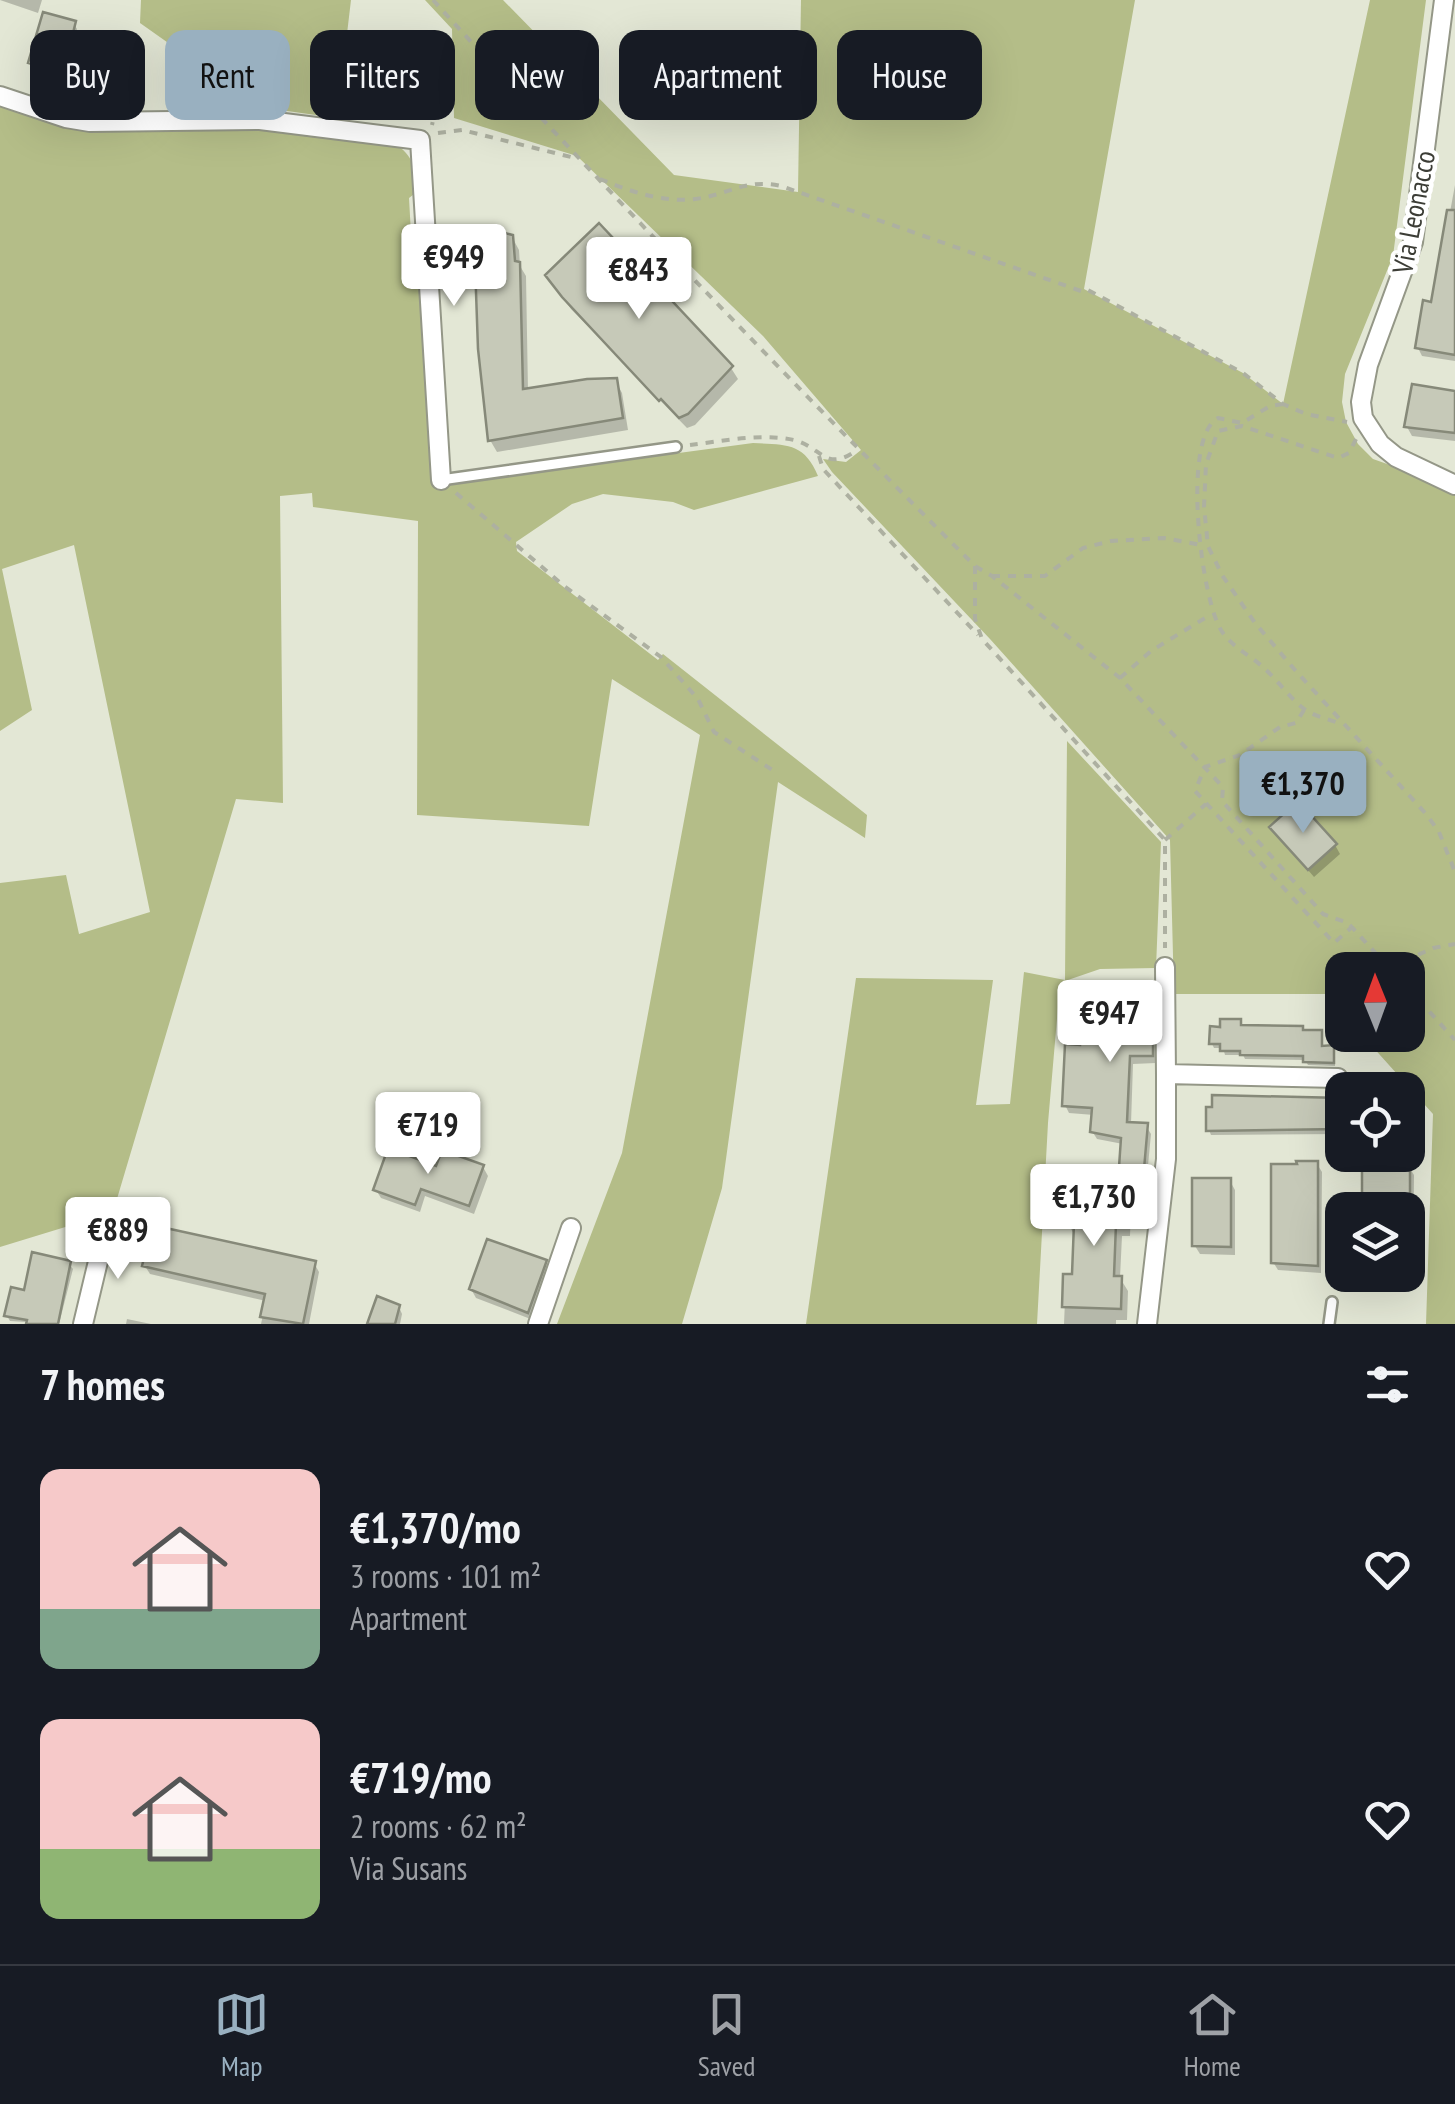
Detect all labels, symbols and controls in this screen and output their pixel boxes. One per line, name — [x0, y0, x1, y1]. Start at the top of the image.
chip: Buy — [30, 30, 145, 120]
chip: Rent — [165, 30, 290, 120]
chip: Filters — [310, 30, 455, 120]
chip: New — [475, 30, 599, 120]
chip: Apartment — [619, 30, 817, 120]
chip: House — [837, 30, 982, 120]
street label: Via Leonacco — [1383, 147, 1443, 278]
pin: €949 — [395, 224, 513, 309]
text: €949 — [423, 235, 485, 277]
pin: €843 — [580, 237, 698, 322]
text: €843 — [608, 248, 670, 290]
pin: €1,370 — [1222, 751, 1384, 836]
text: €1,370 — [1261, 762, 1345, 804]
north arrow — [1325, 952, 1425, 1052]
map controls — [1325, 952, 1425, 1292]
pin: €947 — [1051, 980, 1169, 1065]
text: €947 — [1079, 991, 1141, 1033]
button: locate — [1325, 1072, 1425, 1172]
pin: €719 — [369, 1092, 487, 1177]
text: €719 — [397, 1103, 459, 1145]
pin: €1,730 — [1013, 1164, 1175, 1249]
text: €1,730 — [1052, 1175, 1136, 1217]
button: layers — [1325, 1192, 1425, 1292]
pin: €889 — [59, 1197, 177, 1282]
text: €889 — [87, 1208, 149, 1250]
text: 7 homes — [40, 1357, 165, 1412]
icon: filters — [1360, 1357, 1415, 1412]
text: €1,370/mo — [350, 1500, 521, 1555]
icon: home — [120, 1509, 240, 1629]
icon: heart — [1360, 1542, 1415, 1597]
text: 3 rooms · 101 m² — [350, 1555, 541, 1597]
text: Apartment — [350, 1597, 467, 1639]
text: €719/mo — [350, 1750, 492, 1805]
icon: home — [120, 1759, 240, 1879]
icon: heart — [1360, 1792, 1415, 1847]
text: 2 rooms · 62 m² — [350, 1805, 527, 1847]
text: Via Susans — [350, 1847, 467, 1889]
tab: Map — [214, 1987, 269, 2084]
tab: Saved — [698, 1987, 755, 2084]
tab: Home — [1184, 1987, 1241, 2084]

